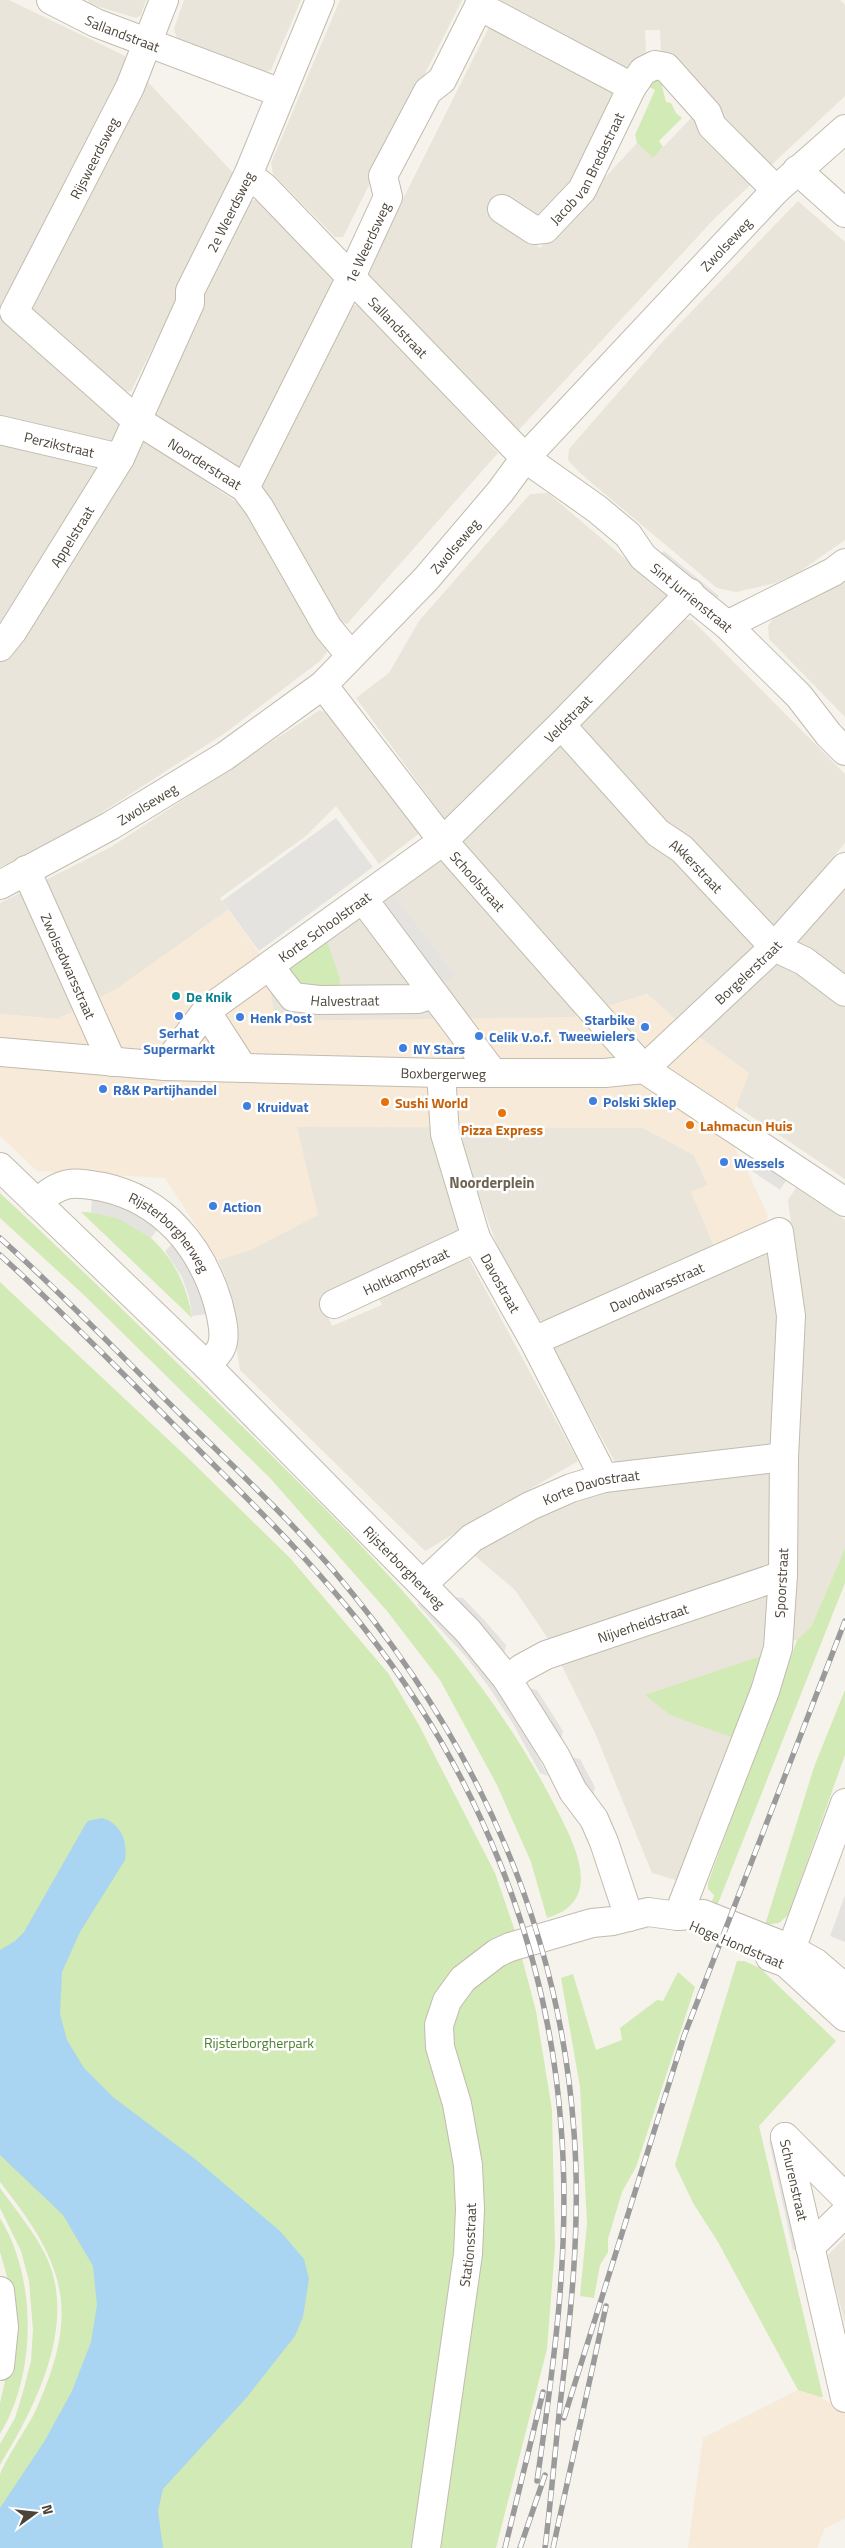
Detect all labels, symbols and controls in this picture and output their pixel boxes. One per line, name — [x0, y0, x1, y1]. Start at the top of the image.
street label: Sallandstraat — [82, 9, 163, 57]
street label: Jacob van Bredastraat — [544, 108, 629, 229]
street label: Rijsweerdsweg — [64, 113, 124, 203]
street label: 2e Weerdsweg — [201, 168, 259, 255]
street label: 1e Weerdsweg — [339, 198, 395, 287]
street label: Zwolseweg — [695, 212, 756, 276]
street label: Sallandstraat — [364, 291, 433, 362]
street label: Perzikstraat — [22, 425, 97, 462]
street label: Noorderstraat — [164, 432, 246, 494]
street label: Appelstraat — [44, 501, 99, 571]
street label: Zwolseweg — [425, 513, 484, 578]
street label: Sint Jurrienstraat — [647, 557, 738, 636]
street label: Veldstraat — [539, 689, 596, 747]
street label: Zwolseweg — [113, 777, 181, 830]
street label: Akkerstraat — [666, 833, 728, 897]
street label: Schoolstraat — [446, 846, 511, 916]
street label: Korte Schoolstraat — [273, 886, 375, 967]
street label: Zwolsedwarsstraat — [36, 910, 102, 1022]
street label: Borgelerstraat — [709, 935, 786, 1009]
place label: De Knik — [186, 986, 233, 1007]
street label: Halvestraat — [310, 989, 380, 1011]
marker: De Knik — [170, 990, 182, 1002]
place label: Henk Post — [250, 1007, 312, 1028]
place label: Starbike Tweewielers — [559, 1009, 635, 1046]
marker: Serhat Supermarkt — [173, 1010, 185, 1022]
marker: Henk Post — [234, 1011, 246, 1023]
marker: Starbike Tweewielers — [639, 1021, 651, 1033]
place label: Serhat Supermarkt — [143, 1022, 215, 1059]
place label: Celik V.o.f. — [489, 1026, 552, 1047]
marker: Celik V.o.f. — [473, 1030, 485, 1042]
place label: NY Stars — [413, 1038, 466, 1059]
marker: NY Stars — [397, 1042, 409, 1054]
street label: Boxbergerweg — [400, 1061, 486, 1084]
place label: R&K Partijhandel — [113, 1079, 217, 1100]
marker: R&K Partijhandel — [97, 1083, 109, 1095]
place label: Polski Sklep — [603, 1091, 677, 1112]
place label: Sushi World — [395, 1092, 468, 1113]
marker: Polski Sklep — [587, 1095, 599, 1107]
place label: Kruidvat — [257, 1096, 309, 1117]
marker: Sushi World — [379, 1096, 391, 1108]
marker: Kruidvat — [241, 1100, 253, 1112]
marker: Pizza Express — [496, 1107, 508, 1119]
place label: Lahmacun Huis — [700, 1115, 793, 1136]
place label: Pizza Express — [461, 1119, 544, 1140]
marker: Lahmacun Huis — [684, 1119, 696, 1131]
place label: Wessels — [734, 1152, 785, 1173]
marker: Wessels — [718, 1156, 730, 1168]
district label: Noorderplein — [449, 1171, 535, 1194]
street label: Rijsterborgherweg — [126, 1186, 215, 1276]
place label: Action — [223, 1196, 262, 1217]
marker: Action — [207, 1200, 219, 1212]
street label: Holtkampstraat — [359, 1242, 452, 1300]
street label: Davostraat — [476, 1249, 526, 1316]
street label: Davodwarsstraat — [606, 1256, 707, 1317]
street label: Korte Davostraat — [539, 1463, 641, 1510]
street label: Rijsterborgherweg — [359, 1521, 451, 1613]
street label: Spoorstraat — [769, 1548, 793, 1618]
street label: Nijverheidstraat — [595, 1597, 691, 1647]
street label: Hoge Hondstraat — [686, 1915, 788, 1973]
park label: Rijsterborgherpark — [204, 2032, 314, 2053]
street label: Schurenstraat — [775, 2137, 814, 2223]
street label: Stationsstraat — [453, 2202, 481, 2288]
north arrow — [10, 2488, 60, 2538]
text: N — [37, 2502, 59, 2517]

